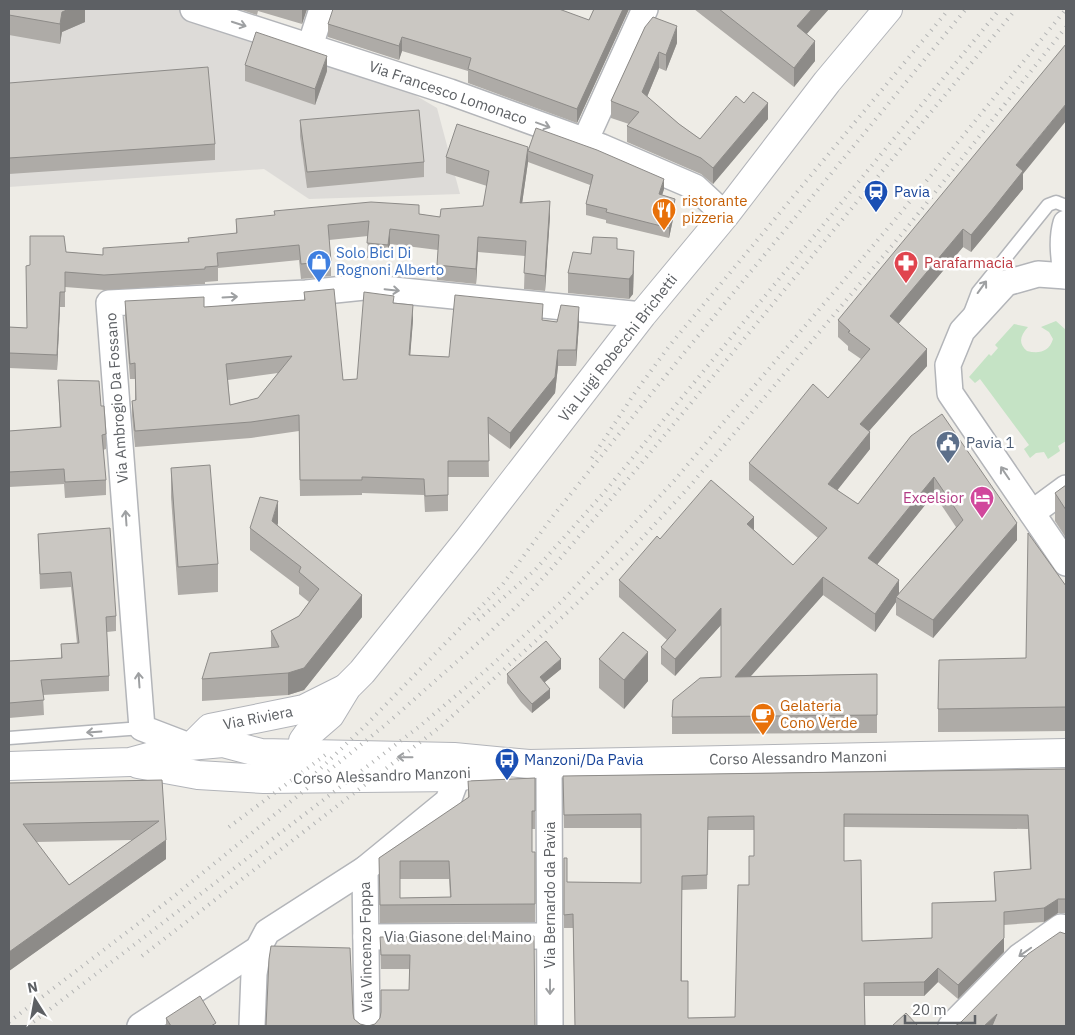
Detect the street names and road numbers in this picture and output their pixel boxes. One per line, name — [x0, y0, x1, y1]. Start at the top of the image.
street label: Via Francesco Lomonaco — [366, 56, 530, 129]
street label: Via Luigi Robecchi Brichetti — [554, 270, 681, 425]
street label: Via Ambrogio Da Fossano — [101, 312, 132, 484]
street label: Via Riviera — [221, 701, 294, 734]
street label: Corso Alessandro Manzoni — [709, 746, 887, 769]
street label: Corso Alessandro Manzoni — [293, 763, 471, 788]
street label: Via Bernardo da Pavia — [540, 822, 559, 968]
street label: Via Vincenzo Foppa — [355, 882, 376, 1012]
street label: Via Giasone del Maino — [384, 927, 532, 946]

